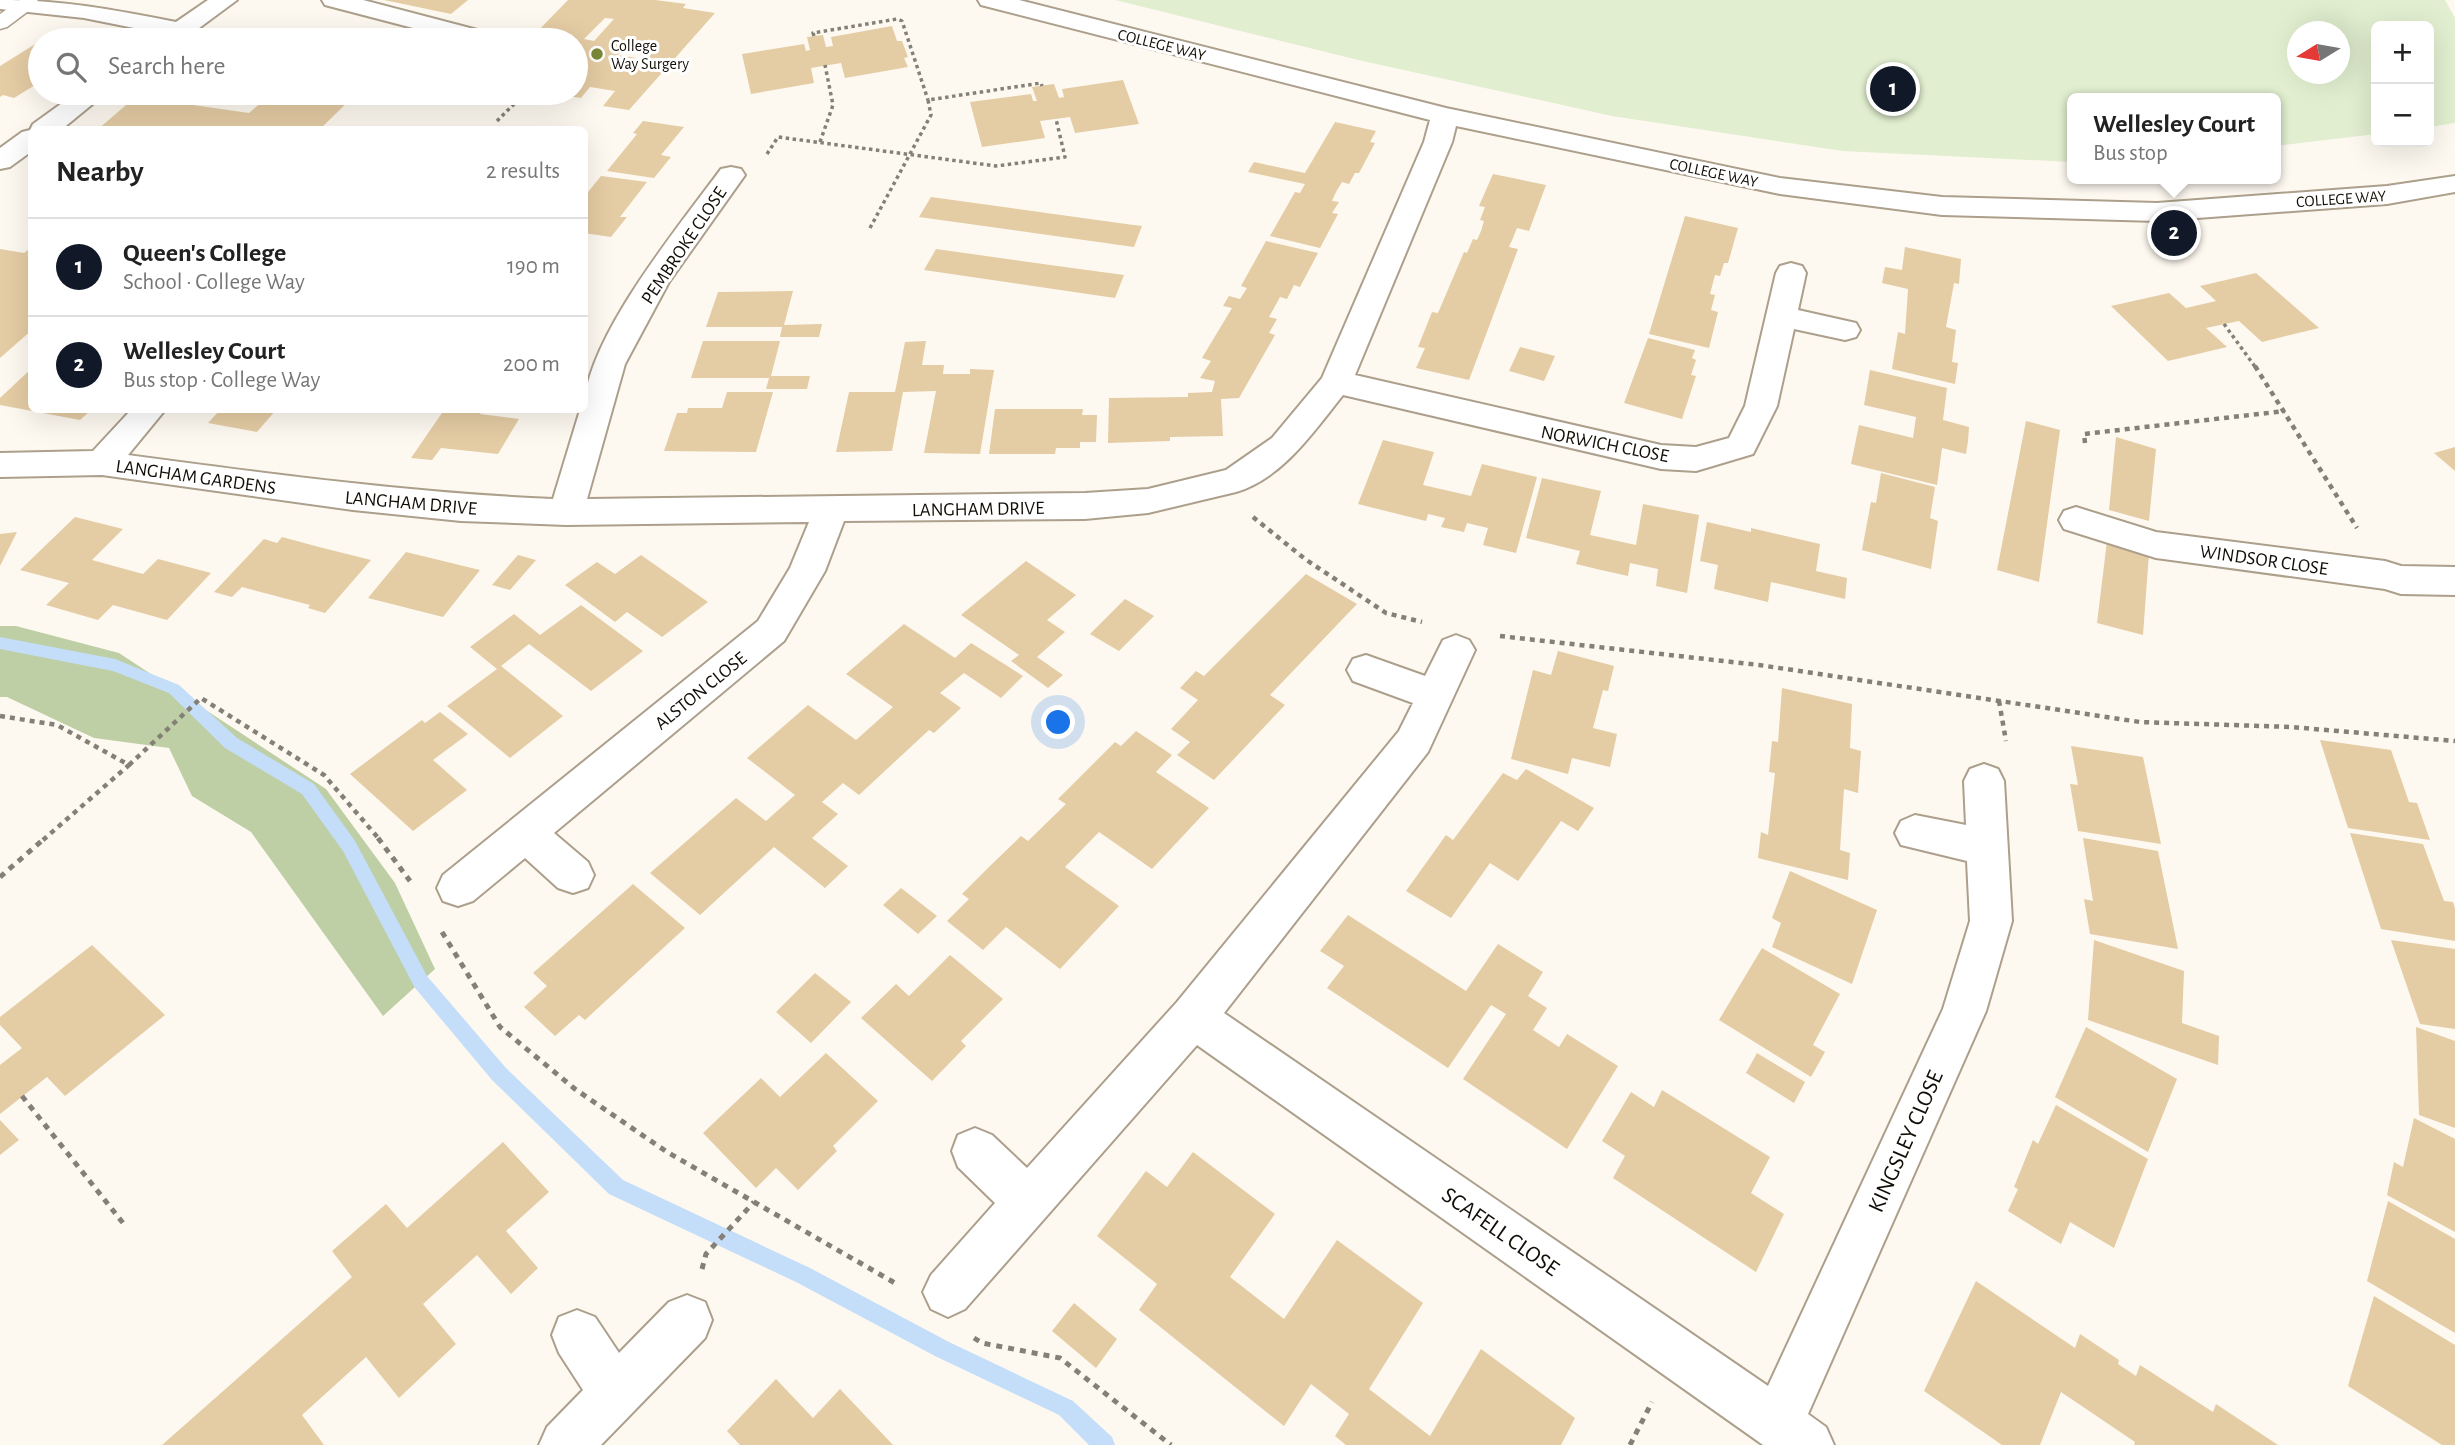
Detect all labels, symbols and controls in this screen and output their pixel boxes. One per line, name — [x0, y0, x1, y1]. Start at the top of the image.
north arrow — [2287, 21, 2350, 84]
map controls — [2371, 21, 2434, 147]
button: + — [2371, 21, 2434, 84]
street label: COLLEGE WAY — [1116, 26, 1208, 64]
search box — [28, 28, 588, 105]
place label: College Way Surgery — [611, 38, 689, 73]
marker: College Way Surgery — [589, 46, 605, 62]
icon: search — [52, 48, 90, 86]
text: Search here — [108, 53, 226, 79]
pin: 1 — [1870, 63, 1916, 115]
button: − — [2371, 84, 2434, 147]
popup — [2067, 93, 2281, 184]
text: Wellesley Court — [2093, 111, 2255, 137]
text: Bus stop — [2093, 142, 2168, 165]
street label: COLLEGE WAY — [1668, 156, 1760, 190]
text: Nearby — [56, 157, 144, 187]
text: 2 results — [486, 160, 560, 183]
street label: PEMBROKE CLOSE — [638, 184, 730, 308]
street label: COLLEGE WAY — [2296, 188, 2387, 210]
pin: 2 — [2151, 207, 2197, 259]
text: Queen's College — [123, 240, 286, 266]
text: 1 — [75, 255, 83, 278]
text: 190 m — [507, 255, 560, 278]
text: School · College Way — [123, 271, 305, 294]
text: Wellesley Court — [123, 338, 285, 364]
text: 2 — [74, 353, 84, 376]
text: 200 m — [503, 353, 560, 376]
text: Bus stop · College Way — [123, 369, 320, 392]
street label: NORWICH CLOSE — [1539, 423, 1670, 466]
street label: LANGHAM GARDENS — [115, 457, 277, 498]
street label: LANGHAM DRIVE — [344, 488, 478, 519]
street label: LANGHAM DRIVE — [912, 499, 1044, 520]
street label: WINDSOR CLOSE — [2198, 542, 2329, 579]
street label: ALSTON CLOSE — [652, 649, 750, 734]
your location — [1041, 705, 1075, 739]
street label: KINGSLEY CLOSE — [1865, 1067, 1948, 1216]
street label: SCAFELL CLOSE — [1437, 1183, 1563, 1281]

